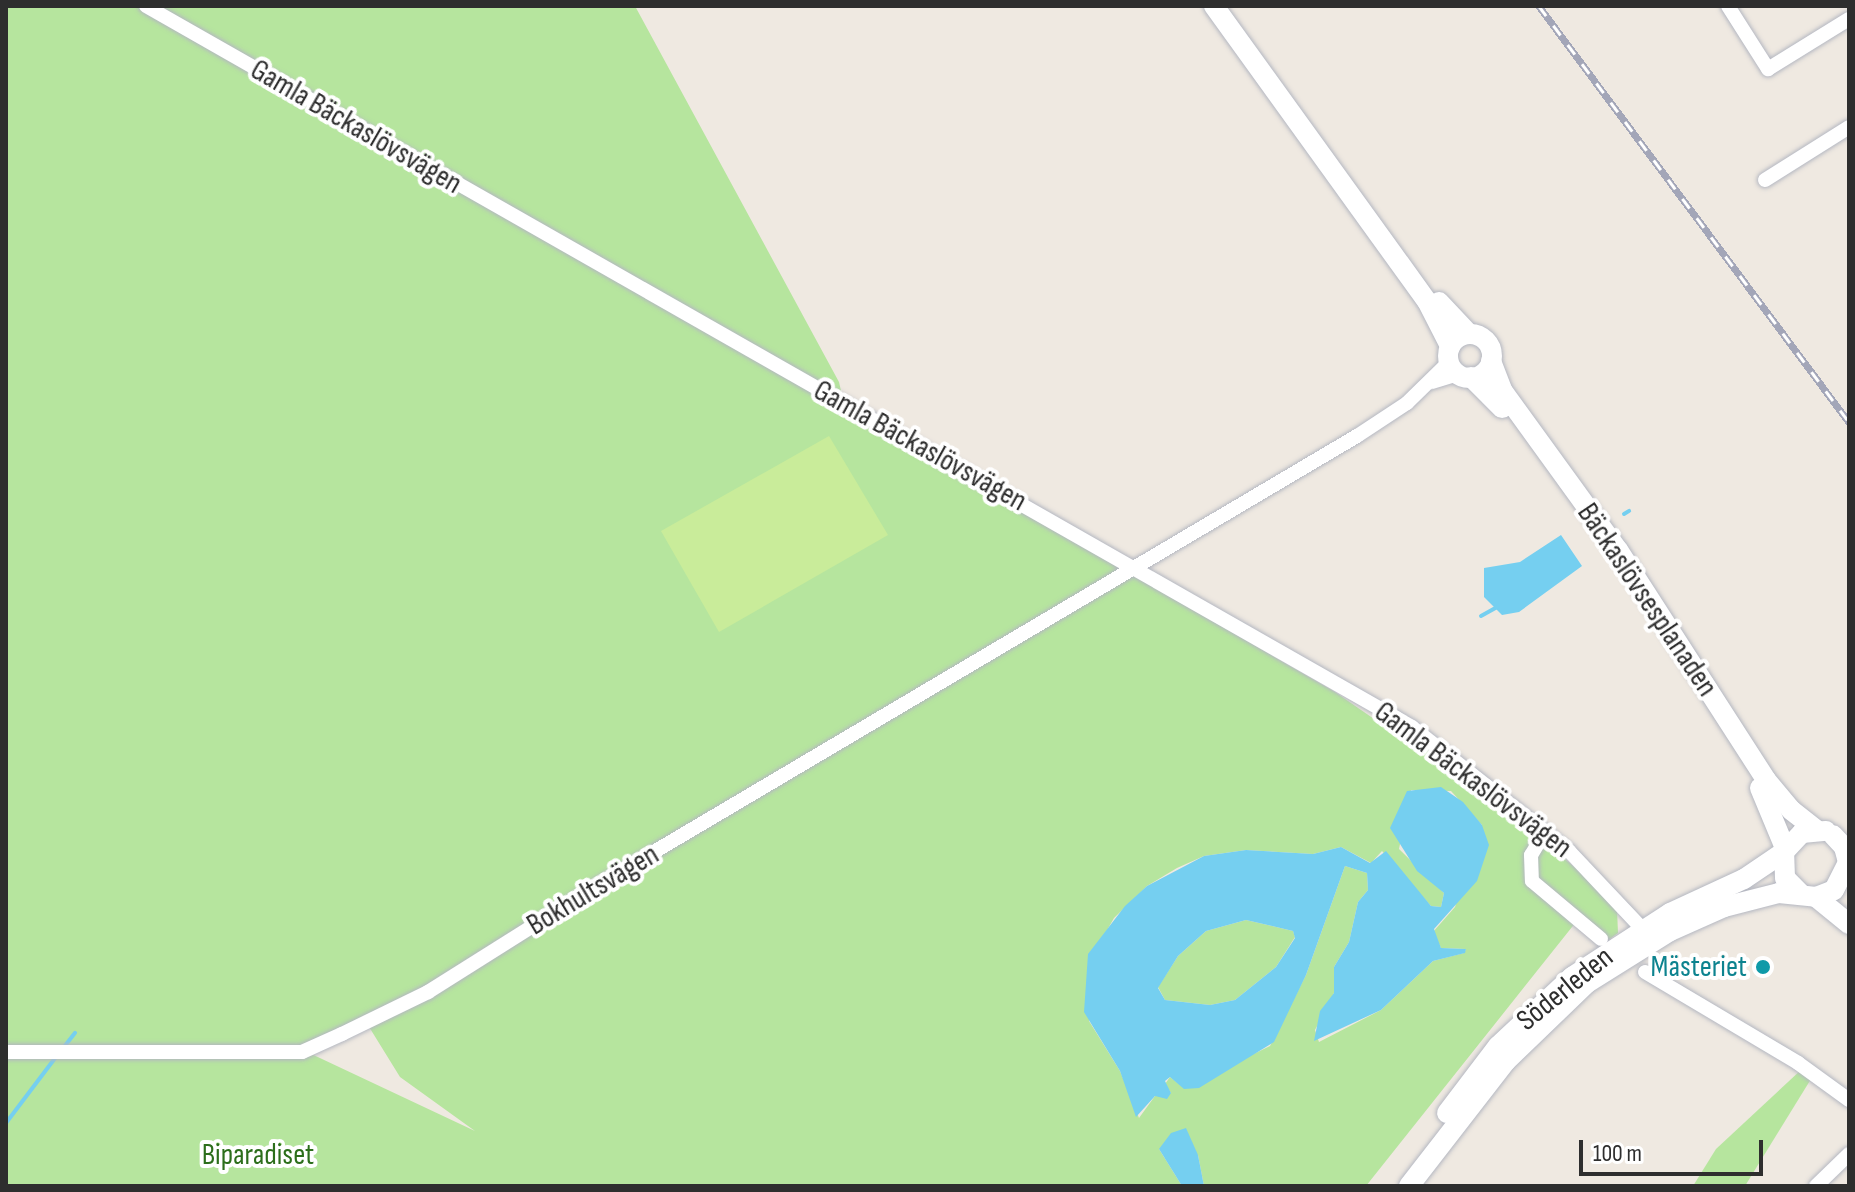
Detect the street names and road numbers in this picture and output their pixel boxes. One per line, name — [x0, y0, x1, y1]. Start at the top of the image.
street label: Gamla Bäckaslövsvägen — [244, 52, 468, 202]
street label: Gamla Bäckaslövsvägen — [807, 373, 1033, 519]
street label: Bäckaslövsesplanaden — [1569, 497, 1725, 703]
street label: Gamla Bäckaslövsvägen — [1367, 694, 1579, 866]
street label: Bokhultsvägen — [521, 837, 665, 943]
street label: Söderleden — [1510, 939, 1620, 1039]

